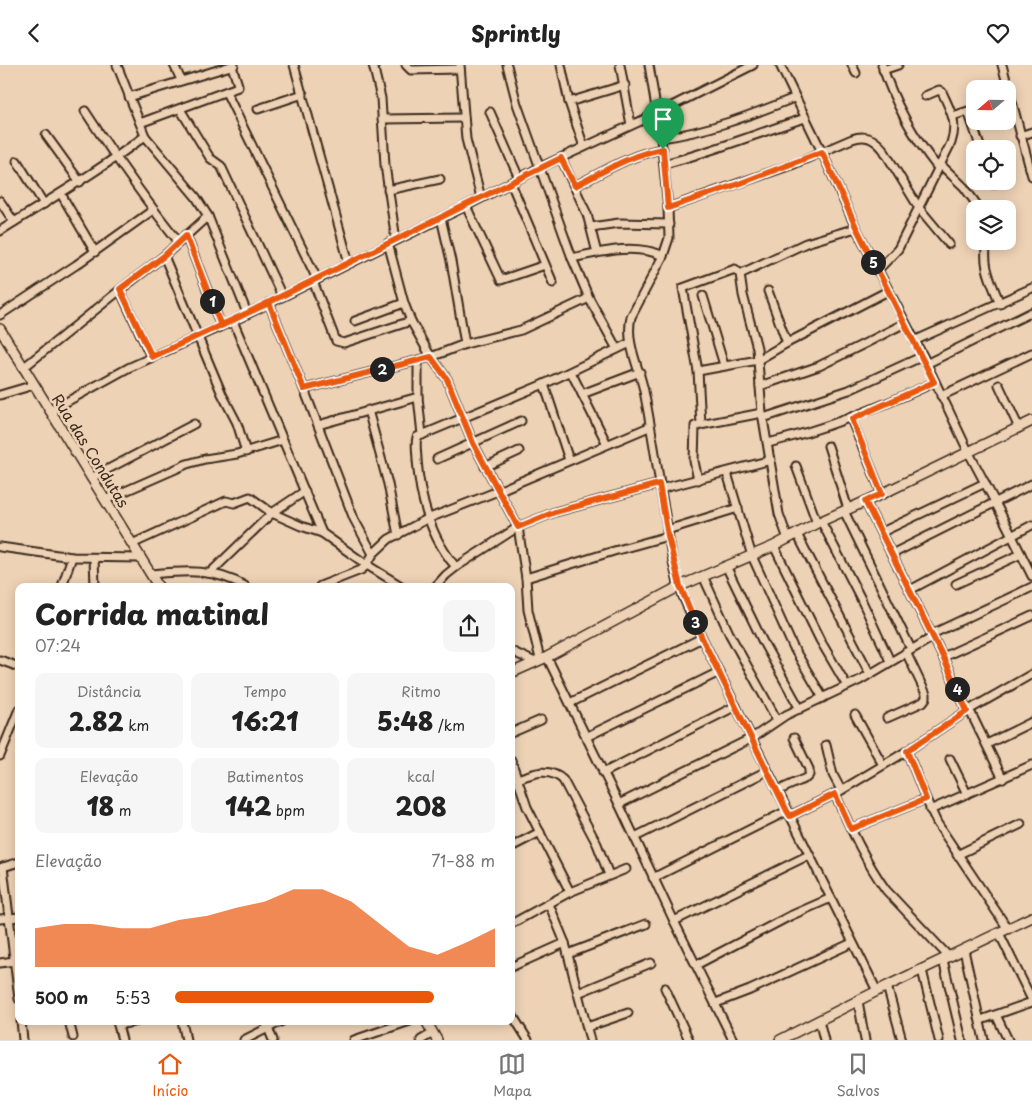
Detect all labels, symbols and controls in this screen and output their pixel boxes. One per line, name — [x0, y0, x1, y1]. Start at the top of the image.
text: Sprintly — [471, 16, 561, 49]
icon: back — [20, 19, 48, 47]
icon: heart — [984, 19, 1012, 47]
north arrow — [966, 80, 1016, 130]
map controls — [966, 80, 1016, 250]
pin — [642, 98, 684, 149]
icon: arrive — [649, 105, 677, 133]
button: locate — [966, 140, 1016, 190]
button: layers — [966, 200, 1016, 250]
pin: 5 — [860, 249, 886, 275]
text: 5 — [869, 252, 878, 273]
pin: 1 — [200, 289, 224, 313]
text: 1 — [209, 291, 216, 312]
pin: 2 — [370, 357, 394, 381]
text: 2 — [378, 359, 387, 380]
street label: Rua das Condutas — [47, 389, 136, 512]
text: Corrida matinal — [35, 592, 269, 635]
button: share — [443, 600, 495, 652]
pin: 3 — [682, 609, 708, 635]
text: 3 — [691, 612, 700, 633]
text: 07:24 — [35, 633, 81, 657]
pin: 4 — [944, 677, 970, 701]
text: 4 — [953, 679, 962, 700]
text: Distância — [77, 681, 141, 702]
text: Tempo — [244, 681, 286, 702]
text: Ritmo — [401, 681, 441, 702]
text: 2.82 — [69, 702, 124, 740]
text: 16:21 — [232, 702, 298, 740]
text: 5:48 — [377, 702, 434, 740]
text: km — [124, 715, 149, 736]
text: /km — [434, 715, 465, 736]
text: Elevação — [80, 766, 138, 787]
text: Batimentos — [227, 766, 303, 787]
text: kcal — [407, 766, 435, 787]
text: 18 — [86, 787, 114, 825]
text: 142 — [225, 787, 271, 825]
text: 208 — [395, 787, 447, 825]
text: m — [114, 800, 132, 821]
text: bpm — [271, 800, 305, 821]
text: Elevação — [35, 848, 102, 872]
text: 71–88 m — [431, 848, 495, 872]
text: 500 m — [35, 985, 88, 1009]
text: 5:53 — [115, 985, 150, 1009]
tab: Início — [152, 1050, 188, 1101]
tab: Mapa — [493, 1050, 532, 1101]
tab: Salvos — [836, 1050, 880, 1101]

